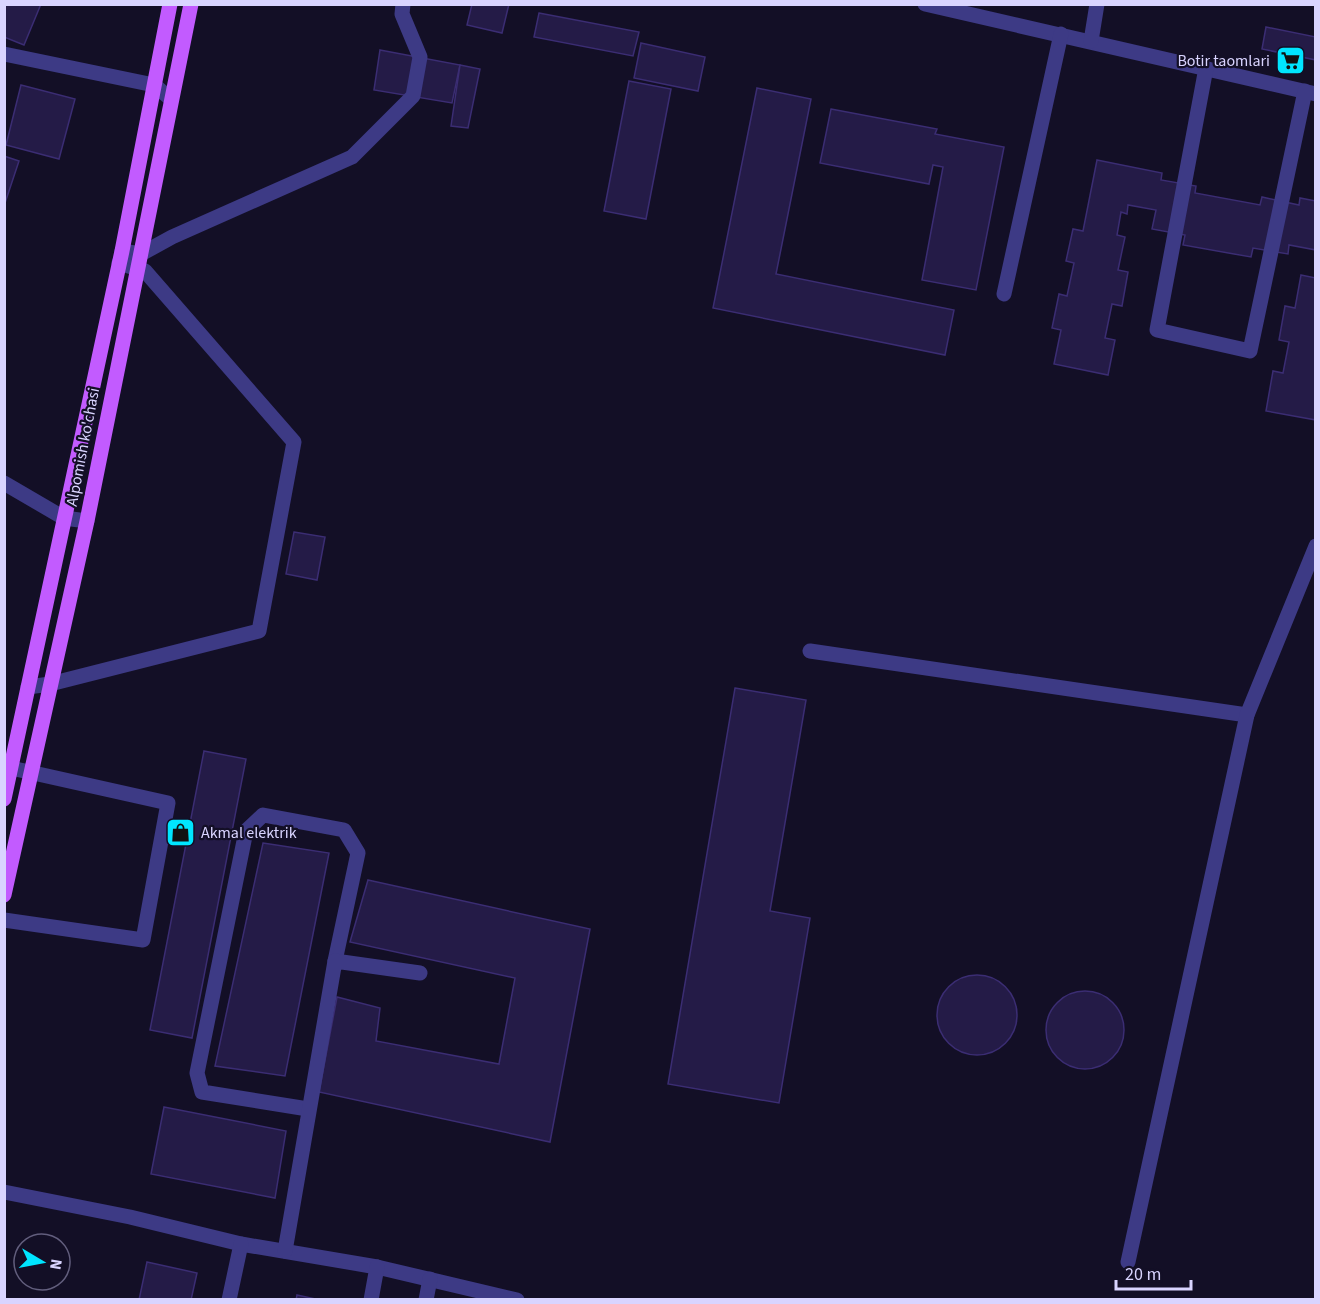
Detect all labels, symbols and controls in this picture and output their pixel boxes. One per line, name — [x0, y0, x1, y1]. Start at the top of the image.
supermarket icon: Botir taomlari — [1275, 45, 1307, 77]
place label: Botir taomlari — [1177, 50, 1270, 72]
street label: Alpomish ko'chasi — [61, 386, 105, 508]
shop icon: Akmal elektrik — [164, 817, 196, 849]
place label: Akmal elektrik — [201, 822, 297, 844]
north arrow — [12, 1232, 72, 1292]
scale bar — [1116, 1253, 1191, 1291]
text: N — [44, 1257, 68, 1272]
text: 20 m — [1125, 1262, 1161, 1287]

